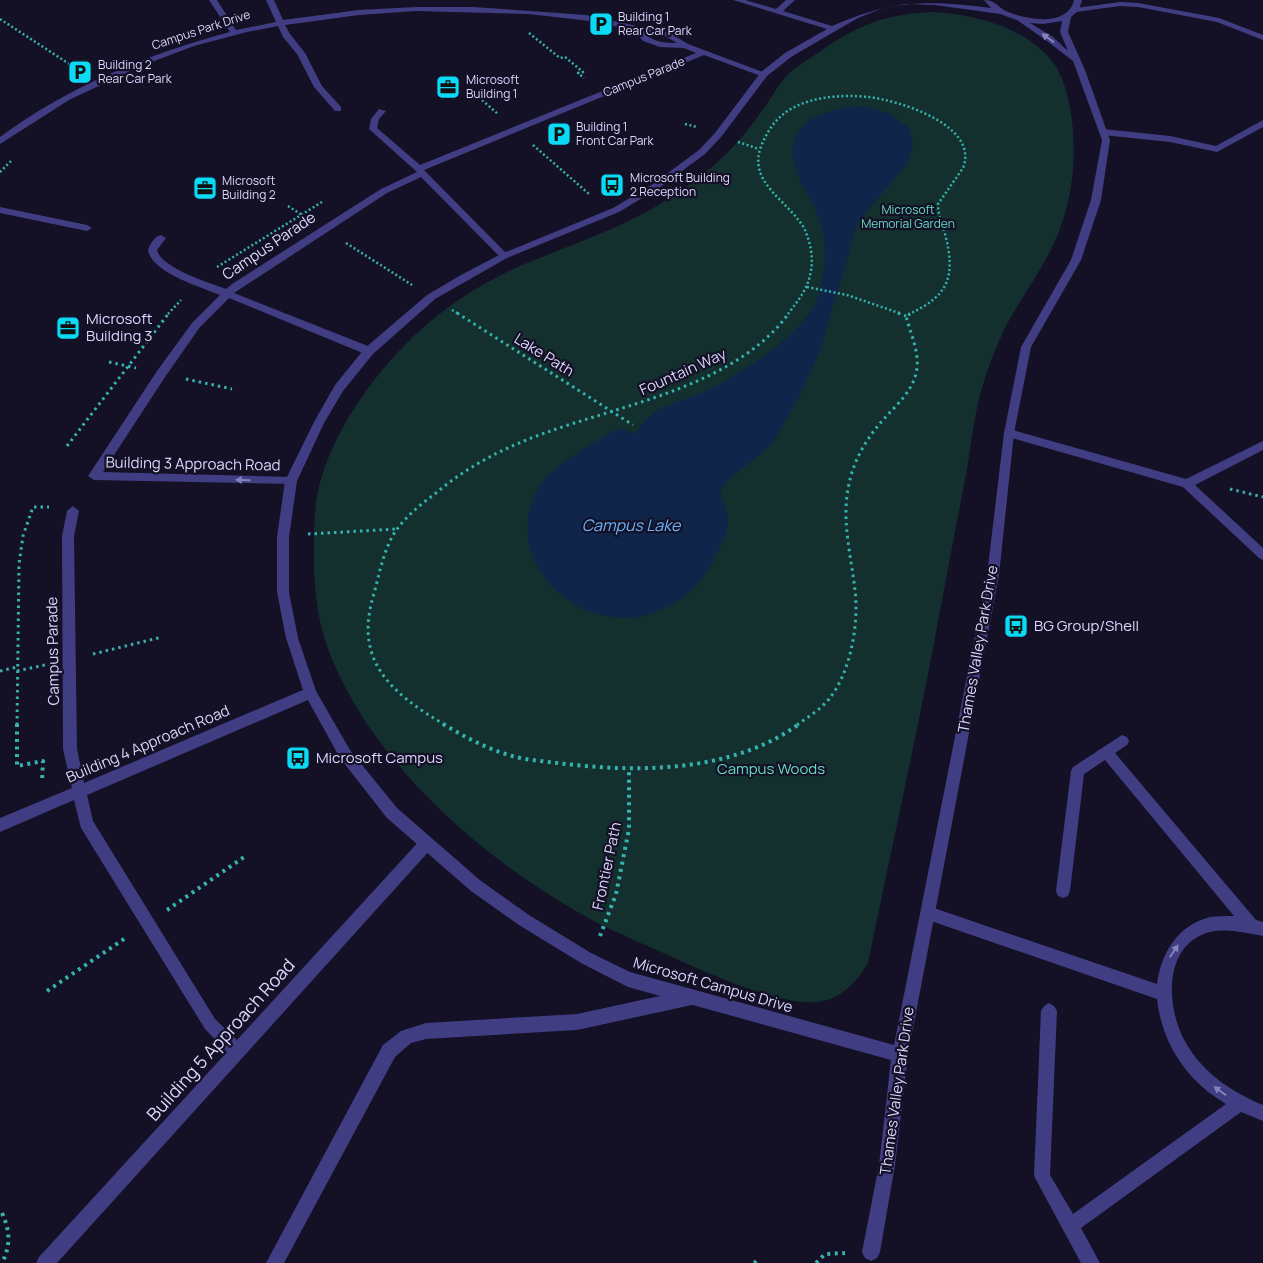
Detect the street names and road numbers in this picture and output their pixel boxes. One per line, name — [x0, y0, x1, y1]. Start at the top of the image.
street label: Campus Park Drive — [149, 6, 252, 53]
street label: Campus Parade — [600, 52, 687, 101]
street label: Campus Parade — [218, 206, 320, 285]
street label: Lake Path — [510, 328, 578, 381]
street label: Fountain Way — [636, 343, 730, 400]
street label: Building 3 Approach Road — [105, 451, 281, 476]
street label: Thames Valley Park Drive — [952, 563, 1003, 734]
street label: Campus Parade — [41, 596, 64, 705]
street label: Building 4 Approach Road — [63, 700, 233, 788]
street label: Frontier Path — [587, 820, 626, 912]
street label: Microsoft Campus Drive — [631, 952, 796, 1017]
street label: Building 5 Approach Road — [141, 953, 300, 1126]
street label: Thames Valley Park Drive — [874, 1005, 919, 1176]

